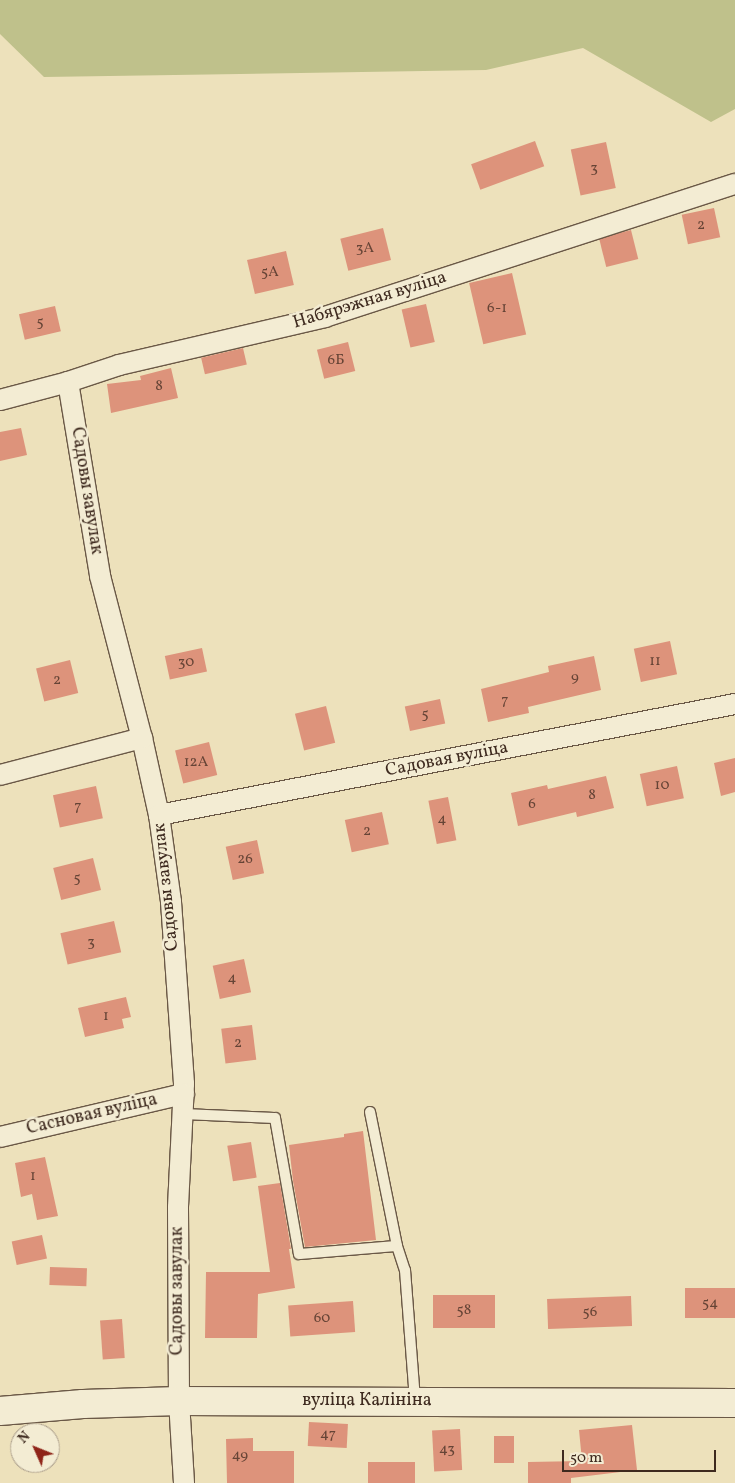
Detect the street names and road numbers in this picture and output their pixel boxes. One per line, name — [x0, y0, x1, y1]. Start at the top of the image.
street label: Набярэжная вуліца — [291, 267, 449, 335]
street label: Садовы завулак — [65, 426, 107, 556]
street label: Садовая вуліца — [384, 738, 510, 782]
street label: Садовы завулак — [150, 822, 184, 952]
street label: Сасновая вуліца — [25, 1089, 159, 1141]
street label: Садовы завулак — [167, 1227, 189, 1355]
street label: вуліца Калініна — [302, 1390, 432, 1412]

